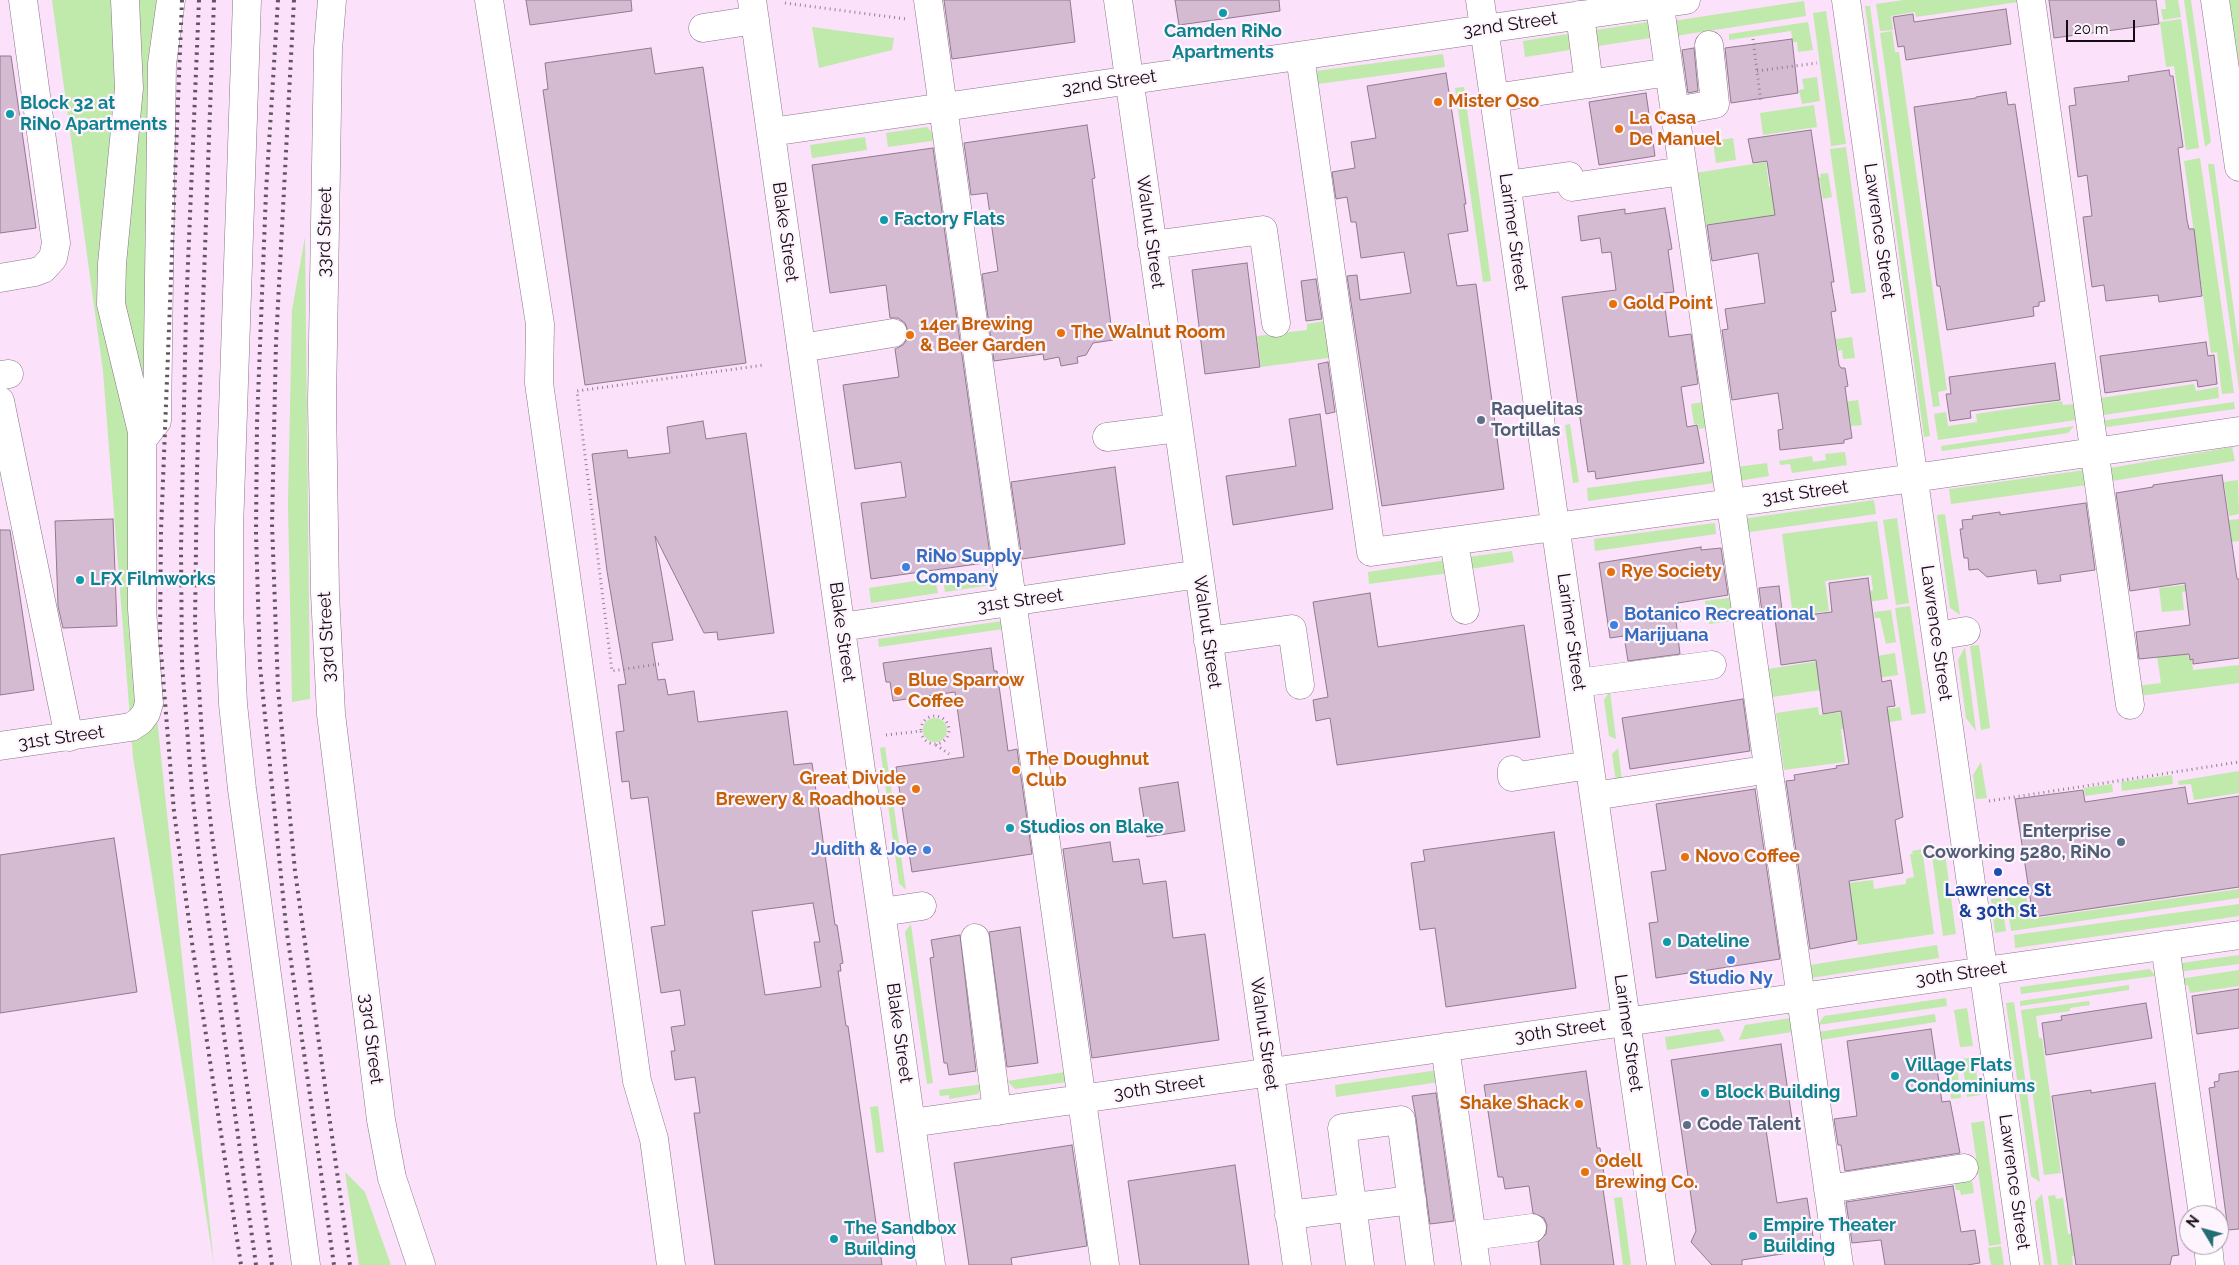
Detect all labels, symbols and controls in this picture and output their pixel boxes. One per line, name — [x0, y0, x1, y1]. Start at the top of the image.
marker: Camden RiNo Apartments — [1217, 7, 1229, 19]
street label: 32nd Street — [1461, 8, 1559, 42]
scale bar — [2069, 10, 2138, 42]
text: 20 m — [2074, 20, 2109, 38]
place label: Camden RiNo Apartments — [1164, 21, 1282, 64]
street label: 32nd Street — [1060, 66, 1158, 100]
place label: Mister Oso — [1448, 91, 1539, 113]
place label: Block 32 at RiNo Apartments — [20, 93, 167, 136]
marker: Mister Oso — [1432, 96, 1444, 108]
marker: Block 32 at RiNo Apartments — [4, 108, 16, 120]
place label: La Casa De Manuel — [1629, 108, 1721, 150]
marker: La Casa De Manuel — [1613, 123, 1625, 135]
street label: Lawrence Street — [1859, 162, 1899, 300]
street label: Larimer Street — [1494, 172, 1532, 292]
street label: Walnut Street — [1131, 174, 1169, 290]
street label: Blake Street — [767, 181, 803, 283]
street label: 33rd Street — [313, 186, 337, 278]
place label: Factory Flats — [894, 209, 1005, 231]
marker: Factory Flats — [878, 214, 890, 226]
place label: Gold Point — [1623, 293, 1713, 315]
marker: Gold Point — [1607, 298, 1619, 310]
place label: 14er Brewing & Beer Garden — [920, 314, 1046, 356]
place label: The Walnut Room — [1071, 322, 1225, 344]
marker: The Walnut Room — [1055, 327, 1067, 339]
marker: 14er Brewing & Beer Garden — [904, 329, 916, 341]
place label: Raquelitas Tortillas — [1491, 399, 1583, 442]
marker: Raquelitas Tortillas — [1475, 414, 1487, 426]
street label: 31st Street — [1761, 476, 1849, 510]
place label: RiNo Supply Company — [916, 546, 1021, 588]
marker: RiNo Supply Company — [900, 561, 912, 573]
place label: Rye Society — [1621, 561, 1722, 583]
street label: Lawrence Street — [1916, 564, 1956, 702]
marker: Rye Society — [1605, 566, 1617, 578]
place label: LFX Filmworks — [90, 569, 216, 591]
street label: Larimer Street — [1552, 572, 1590, 692]
marker: LFX Filmworks — [74, 574, 86, 586]
street label: Walnut Street — [1188, 574, 1226, 690]
street label: Blake Street — [824, 581, 860, 683]
street label: 31st Street — [976, 584, 1064, 618]
street label: 33rd Street — [314, 591, 340, 683]
place label: Botanico Recreational Marijuana — [1624, 604, 1815, 646]
marker: Botanico Recreational Marijuana — [1608, 619, 1620, 631]
place label: Blue Sparrow Coffee — [908, 670, 1024, 712]
marker: Blue Sparrow Coffee — [892, 685, 904, 697]
street label: 31st Street — [17, 721, 105, 755]
place label: The Doughnut Club — [1026, 749, 1149, 792]
marker: The Doughnut Club — [1010, 764, 1022, 776]
place label: Great Divide Brewery & Roadhouse — [715, 768, 906, 811]
marker: Great Divide Brewery & Roadhouse — [910, 783, 922, 795]
place label: Studios on Blake — [1020, 817, 1164, 839]
place label: Enterprise Coworking 5280, RiNo — [1923, 821, 2111, 864]
marker: Studios on Blake — [1004, 822, 1016, 834]
marker: Enterprise Coworking 5280, RiNo — [2115, 836, 2127, 848]
place label: Judith & Joe — [811, 839, 917, 861]
marker: Judith & Joe — [921, 844, 933, 856]
place label: Novo Coffee — [1695, 846, 1800, 868]
marker: Novo Coffee — [1679, 851, 1691, 863]
marker: Lawrence St & 30th St — [1992, 866, 2004, 878]
place label: Lawrence St & 30th St — [1945, 880, 2051, 922]
place label: Dateline — [1677, 931, 1750, 953]
marker: Dateline — [1661, 936, 1673, 948]
marker: Studio Ny — [1725, 954, 1737, 966]
street label: 30th Street — [1914, 957, 2008, 991]
place label: Studio Ny — [1689, 968, 1773, 990]
street label: Larimer Street — [1609, 973, 1647, 1093]
street label: Walnut Street — [1245, 976, 1283, 1092]
street label: Blake Street — [881, 982, 917, 1084]
street label: 33rd Street — [355, 993, 387, 1085]
street label: 30th Street — [1513, 1014, 1607, 1048]
place label: Village Flats Condominiums — [1905, 1055, 2035, 1098]
marker: Village Flats Condominiums — [1889, 1070, 1901, 1082]
street label: 30th Street — [1112, 1071, 1206, 1105]
place label: Block Building — [1715, 1082, 1840, 1104]
marker: Block Building — [1699, 1087, 1711, 1099]
place label: Shake Shack — [1460, 1093, 1569, 1115]
marker: Shake Shack — [1573, 1098, 1585, 1110]
street label: Lawrence Street — [1994, 1113, 2034, 1251]
place label: Code Talent — [1697, 1114, 1801, 1136]
marker: Code Talent — [1681, 1119, 1693, 1131]
place label: Odell Brewing Co. — [1595, 1151, 1698, 1194]
marker: Odell Brewing Co. — [1579, 1166, 1591, 1178]
north arrow — [2179, 1205, 2229, 1255]
text: N — [2183, 1212, 2202, 1231]
place label: Empire Theater Building — [1763, 1215, 1896, 1258]
place label: The Sandbox Building — [844, 1218, 956, 1260]
marker: Empire Theater Building — [1747, 1230, 1759, 1242]
marker: The Sandbox Building — [828, 1233, 840, 1245]

